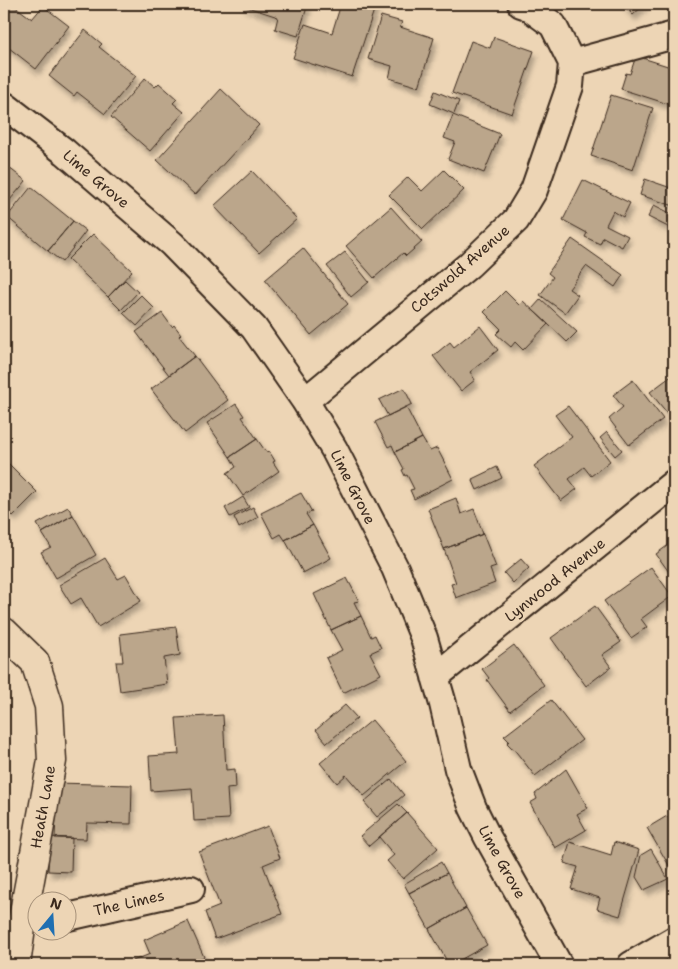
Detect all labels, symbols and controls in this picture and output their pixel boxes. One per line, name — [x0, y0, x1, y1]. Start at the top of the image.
street label: Lime Grove — [58, 145, 134, 213]
street label: Cotswold Avenue — [406, 220, 514, 318]
street label: Lime Grove — [326, 446, 380, 528]
street label: Lynwood Avenue — [501, 533, 609, 627]
street label: Heath Lane — [26, 764, 60, 850]
street label: Lime Grove — [474, 822, 530, 902]
street label: The Limes — [92, 885, 166, 921]
north arrow — [28, 892, 78, 942]
text: N — [48, 893, 64, 914]

